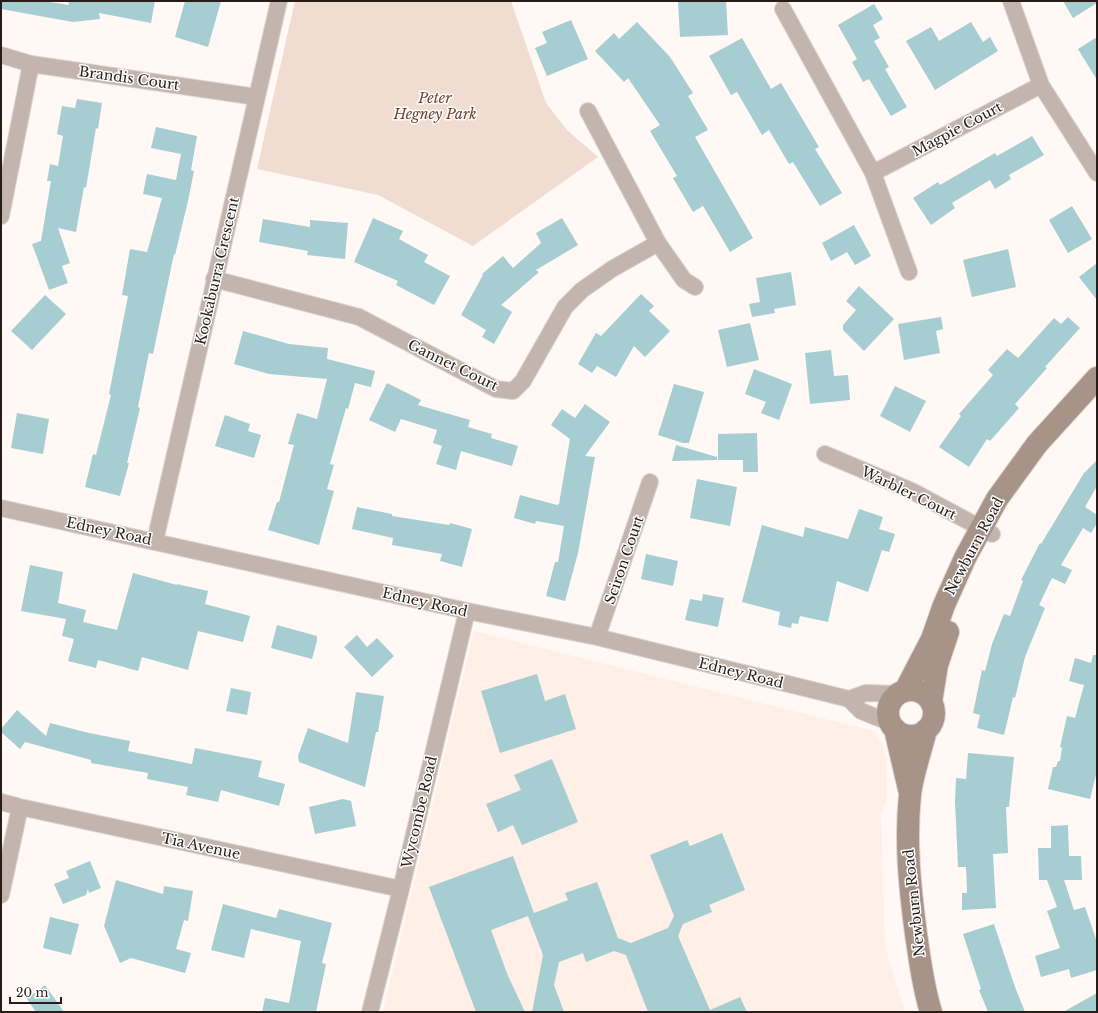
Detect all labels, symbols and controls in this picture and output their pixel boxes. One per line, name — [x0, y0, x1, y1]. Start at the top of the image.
street label: Brandis Court — [78, 62, 181, 94]
park label: Peter Hegney Park — [392, 89, 477, 123]
street label: Magpie Court — [909, 97, 1006, 160]
street label: Kookaburra Crescent — [191, 195, 243, 347]
street label: Gannet Court — [405, 335, 502, 395]
street label: Warbler Court — [858, 462, 960, 524]
street label: Newburn Road — [941, 494, 1008, 598]
street label: Edney Road — [65, 513, 154, 549]
street label: Sciron Court — [600, 513, 648, 607]
street label: Edney Road — [381, 583, 470, 621]
street label: Edney Road — [697, 654, 786, 692]
street label: Wycombe Road — [397, 754, 441, 871]
street label: Tia Avenue — [160, 829, 242, 863]
street label: Newburn Road — [899, 848, 929, 958]
scale bar — [10, 979, 61, 1005]
text: 20 m — [16, 985, 48, 1000]

